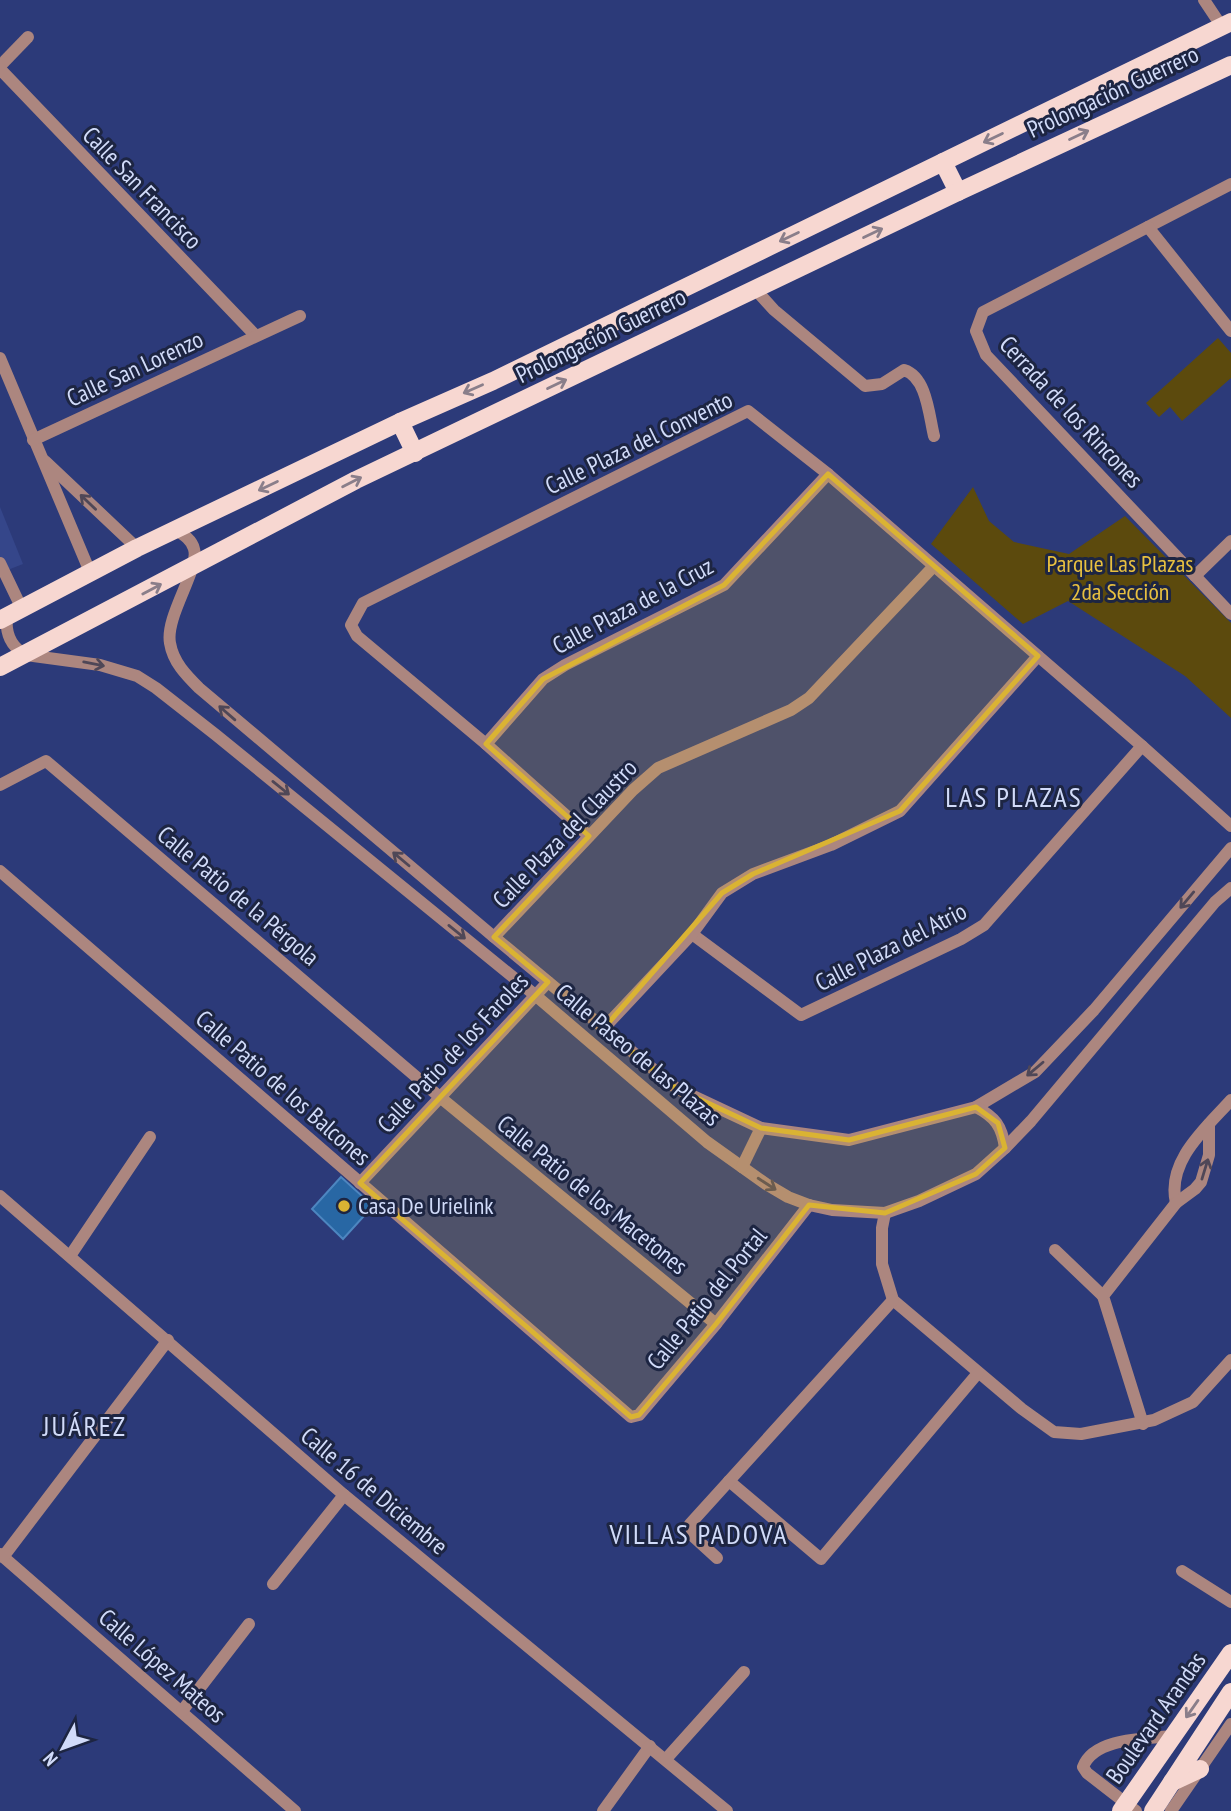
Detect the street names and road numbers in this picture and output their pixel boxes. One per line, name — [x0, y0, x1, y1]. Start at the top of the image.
street label: Prolongación Guerrero — [1022, 38, 1203, 145]
street label: Calle San Francisco — [76, 120, 209, 256]
street label: Prolongación Guerrero — [511, 281, 691, 390]
street label: Calle San Lorenzo — [62, 323, 208, 414]
street label: Cerrada de los Rincones — [993, 329, 1150, 494]
street label: Calle Plaza del Convento — [540, 384, 738, 501]
street label: Calle Plaza de la Cruz — [547, 550, 719, 661]
street label: Calle Plaza del Claustro — [486, 753, 644, 915]
street label: Calle Patio de la Pérgola — [151, 819, 326, 972]
street label: Calle Plaza del Atrio — [810, 895, 972, 998]
street label: Calle Patio de los Faroles — [370, 966, 535, 1139]
street label: Calle Paseo de las Plazas — [550, 977, 727, 1133]
street label: Calle Patio de los Balcones — [190, 1003, 377, 1172]
street label: Calle Patio de los Macetones — [491, 1108, 694, 1281]
street label: Calle Patio del Portal — [640, 1221, 774, 1376]
street label: Calle 16 de Diciembre — [294, 1420, 454, 1561]
street label: Calle López Mateos — [92, 1602, 232, 1729]
street label: Boulevard Arandas — [1099, 1646, 1212, 1790]

